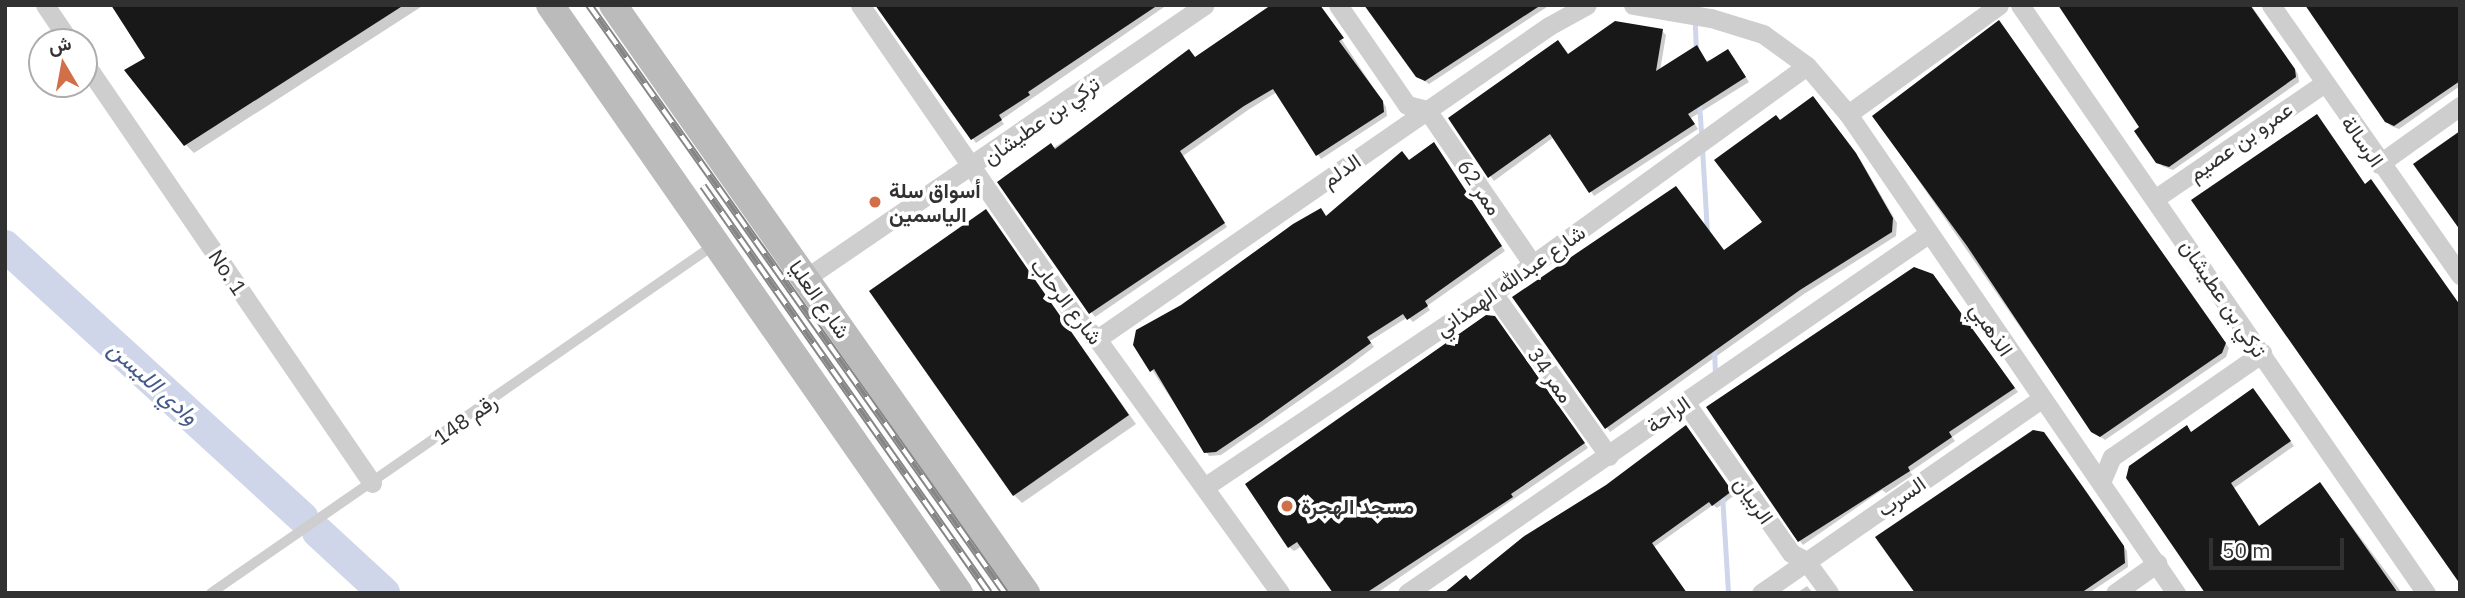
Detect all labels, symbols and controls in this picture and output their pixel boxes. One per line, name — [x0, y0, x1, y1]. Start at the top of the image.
north arrow — [28, 28, 98, 98]
text: ش — [46, 30, 73, 58]
street label: تركي بن عطيشان — [978, 70, 1104, 170]
street label: عمرو بن عصيم — [2183, 96, 2297, 186]
street label: الرسالة — [2337, 111, 2389, 171]
street label: الدلم — [1317, 148, 1365, 192]
street label: ممر 62 — [1452, 154, 1508, 220]
place label: أسواق سلة الياسمين — [889, 177, 981, 227]
marker: أسواق سلة الياسمين — [867, 194, 883, 210]
street label: شارع عبدالله الهمذاني — [1430, 219, 1590, 341]
street label: تركي بن عطيشان — [2175, 234, 2273, 362]
street label: No. 1 — [204, 244, 252, 300]
street label: شارع الرحاب — [1026, 253, 1108, 349]
street label: شارع العليا — [784, 255, 856, 343]
street label: الذهبي — [1965, 297, 2019, 361]
water label: وادي الليسن — [103, 334, 205, 430]
street label: ممر 34 — [1523, 343, 1579, 407]
street label: رقم 148 — [429, 388, 501, 450]
street label: الراحة — [1641, 390, 1695, 438]
street label: السرب — [1872, 470, 1930, 522]
street label: الربيان — [1729, 471, 1779, 529]
place label: مسجد الهجرة — [1301, 493, 1414, 519]
marker: مسجد الهجرة — [1279, 498, 1295, 514]
scale bar — [2213, 524, 2348, 568]
text: 50 m — [2222, 536, 2271, 564]

